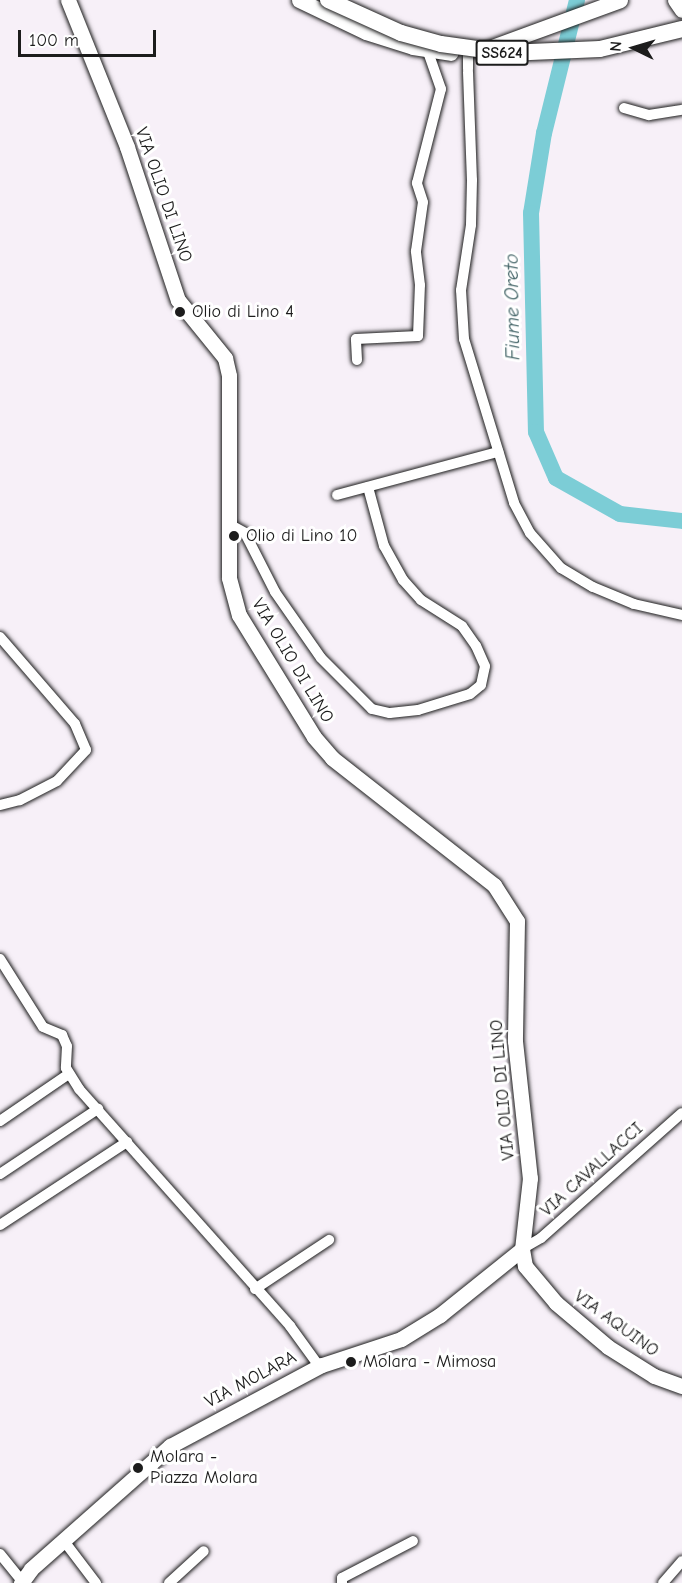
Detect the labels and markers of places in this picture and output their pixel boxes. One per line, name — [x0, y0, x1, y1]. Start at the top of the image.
place label: Olio di Lino 4 — [192, 301, 294, 323]
marker: Olio di Lino 4 — [173, 305, 187, 319]
place label: Olio di Lino 10 — [246, 525, 357, 547]
marker: Olio di Lino 10 — [227, 529, 241, 543]
place label: Molara - Mimosa — [363, 1351, 496, 1373]
marker: Molara - Mimosa — [344, 1355, 358, 1369]
place label: Molara - Piazza Molara — [150, 1447, 258, 1490]
marker: Molara - Piazza Molara — [131, 1461, 145, 1475]

